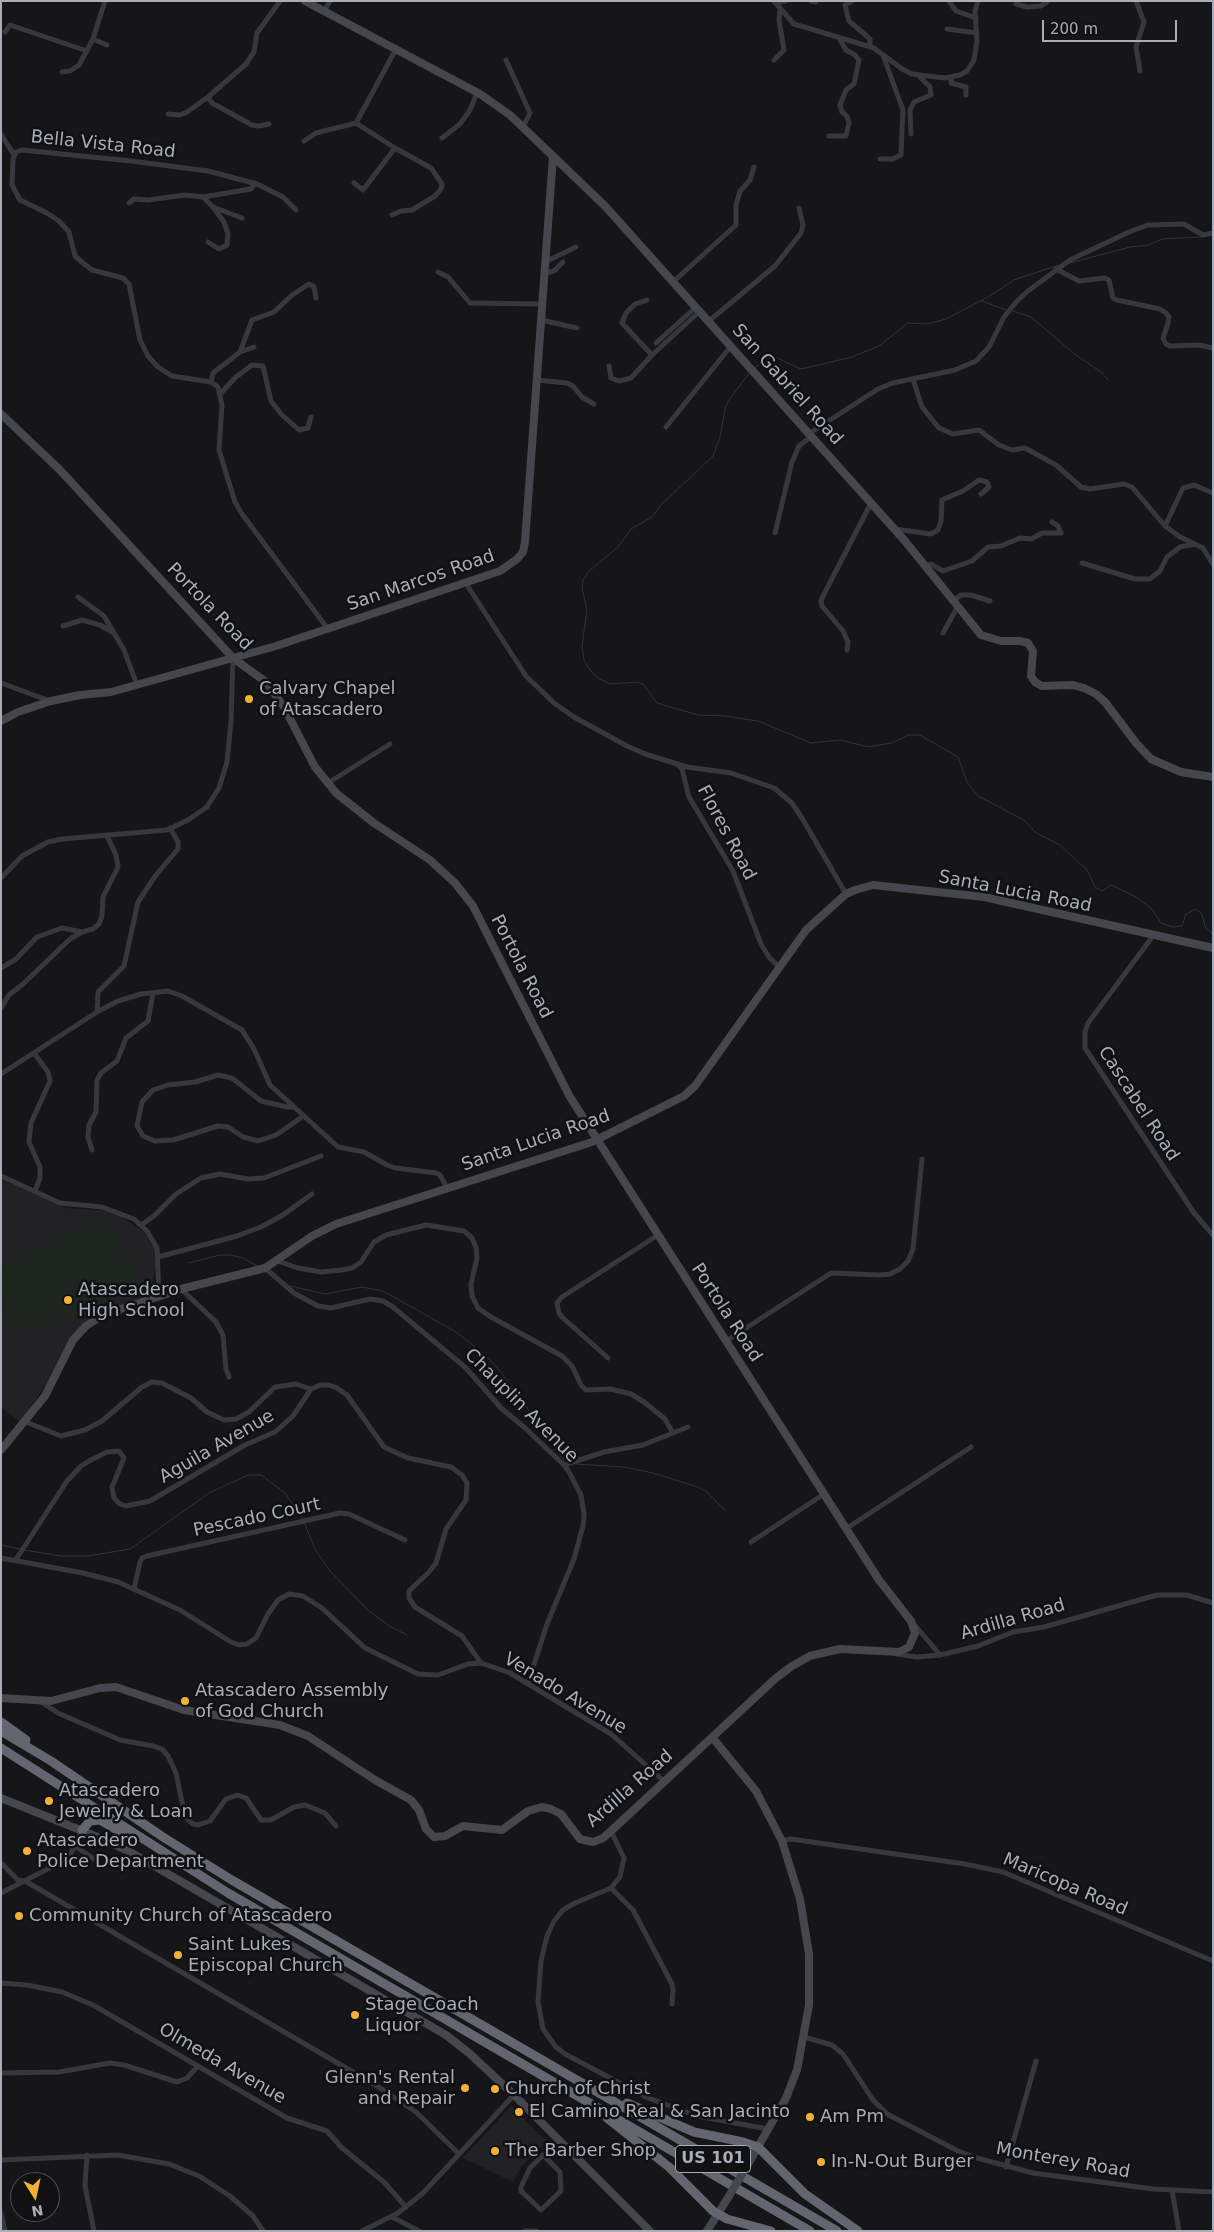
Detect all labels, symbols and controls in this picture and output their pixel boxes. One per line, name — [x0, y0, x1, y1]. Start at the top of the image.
scale bar — [1044, 10, 1179, 42]
text: 200 m — [1050, 20, 1098, 38]
street label: Bella Vista Road — [30, 127, 176, 163]
street label: San Gabriel Road — [727, 320, 847, 450]
street label: San Marcos Road — [345, 546, 497, 616]
street label: Portola Road — [162, 559, 256, 655]
place label: Calvary Chapel of Atascadero — [259, 678, 396, 721]
marker: Calvary Chapel of Atascadero — [243, 693, 255, 705]
street label: Flores Road — [692, 782, 760, 884]
street label: Santa Lucia Road — [937, 867, 1093, 917]
street label: Portola Road — [486, 911, 556, 1023]
street label: Cascabel Road — [1093, 1043, 1183, 1165]
street label: Santa Lucia Road — [459, 1105, 613, 1177]
street label: Portola Road — [686, 1259, 766, 1367]
place label: Atascadero High School — [78, 1279, 185, 1322]
marker: Atascadero High School — [62, 1294, 74, 1306]
street label: Chauplin Avenue — [460, 1345, 582, 1467]
street label: Aguila Avenue — [156, 1405, 278, 1489]
street label: Pescado Court — [192, 1494, 322, 1542]
street label: Ardilla Road — [958, 1595, 1068, 1645]
street label: Venado Avenue — [500, 1649, 630, 1739]
place label: Atascadero Assembly of God Church — [195, 1680, 388, 1722]
marker: Atascadero Assembly of God Church — [179, 1695, 191, 1707]
street label: Ardilla Road — [582, 1746, 678, 1832]
place label: Atascadero Jewelry & Loan — [59, 1780, 193, 1822]
marker: Atascadero Jewelry & Loan — [43, 1795, 55, 1807]
place label: Atascadero Police Department — [37, 1830, 204, 1872]
marker: Atascadero Police Department — [21, 1845, 33, 1857]
street label: Maricopa Road — [999, 1849, 1131, 1921]
place label: Community Church of Atascadero — [29, 1905, 332, 1927]
marker: Community Church of Atascadero — [13, 1910, 25, 1922]
place label: Saint Lukes Episcopal Church — [188, 1934, 343, 1976]
marker: Saint Lukes Episcopal Church — [172, 1949, 184, 1961]
place label: Stage Coach Liquor — [365, 1994, 479, 2036]
marker: Stage Coach Liquor — [349, 2009, 361, 2021]
street label: Olmeda Avenue — [155, 2019, 289, 2109]
place label: Glenn's Rental and Repair — [325, 2067, 455, 2110]
place label: Church of Christ — [505, 2078, 650, 2100]
marker: Glenn's Rental and Repair — [459, 2082, 471, 2094]
marker: Church of Christ — [489, 2083, 501, 2095]
place label: El Camino Real & San Jacinto — [529, 2101, 790, 2123]
marker: El Camino Real & San Jacinto — [513, 2106, 525, 2118]
place label: Am Pm — [820, 2106, 884, 2128]
marker: Am Pm — [804, 2111, 816, 2123]
street label: Monterey Road — [994, 2139, 1132, 2183]
place label: The Barber Shop — [505, 2140, 656, 2162]
marker: The Barber Shop — [489, 2145, 501, 2157]
road number: US 101 — [676, 2146, 750, 2172]
place label: In-N-Out Burger — [831, 2151, 974, 2173]
marker: In-N-Out Burger — [815, 2156, 827, 2168]
north arrow — [10, 2172, 60, 2222]
text: N — [30, 2202, 45, 2220]

